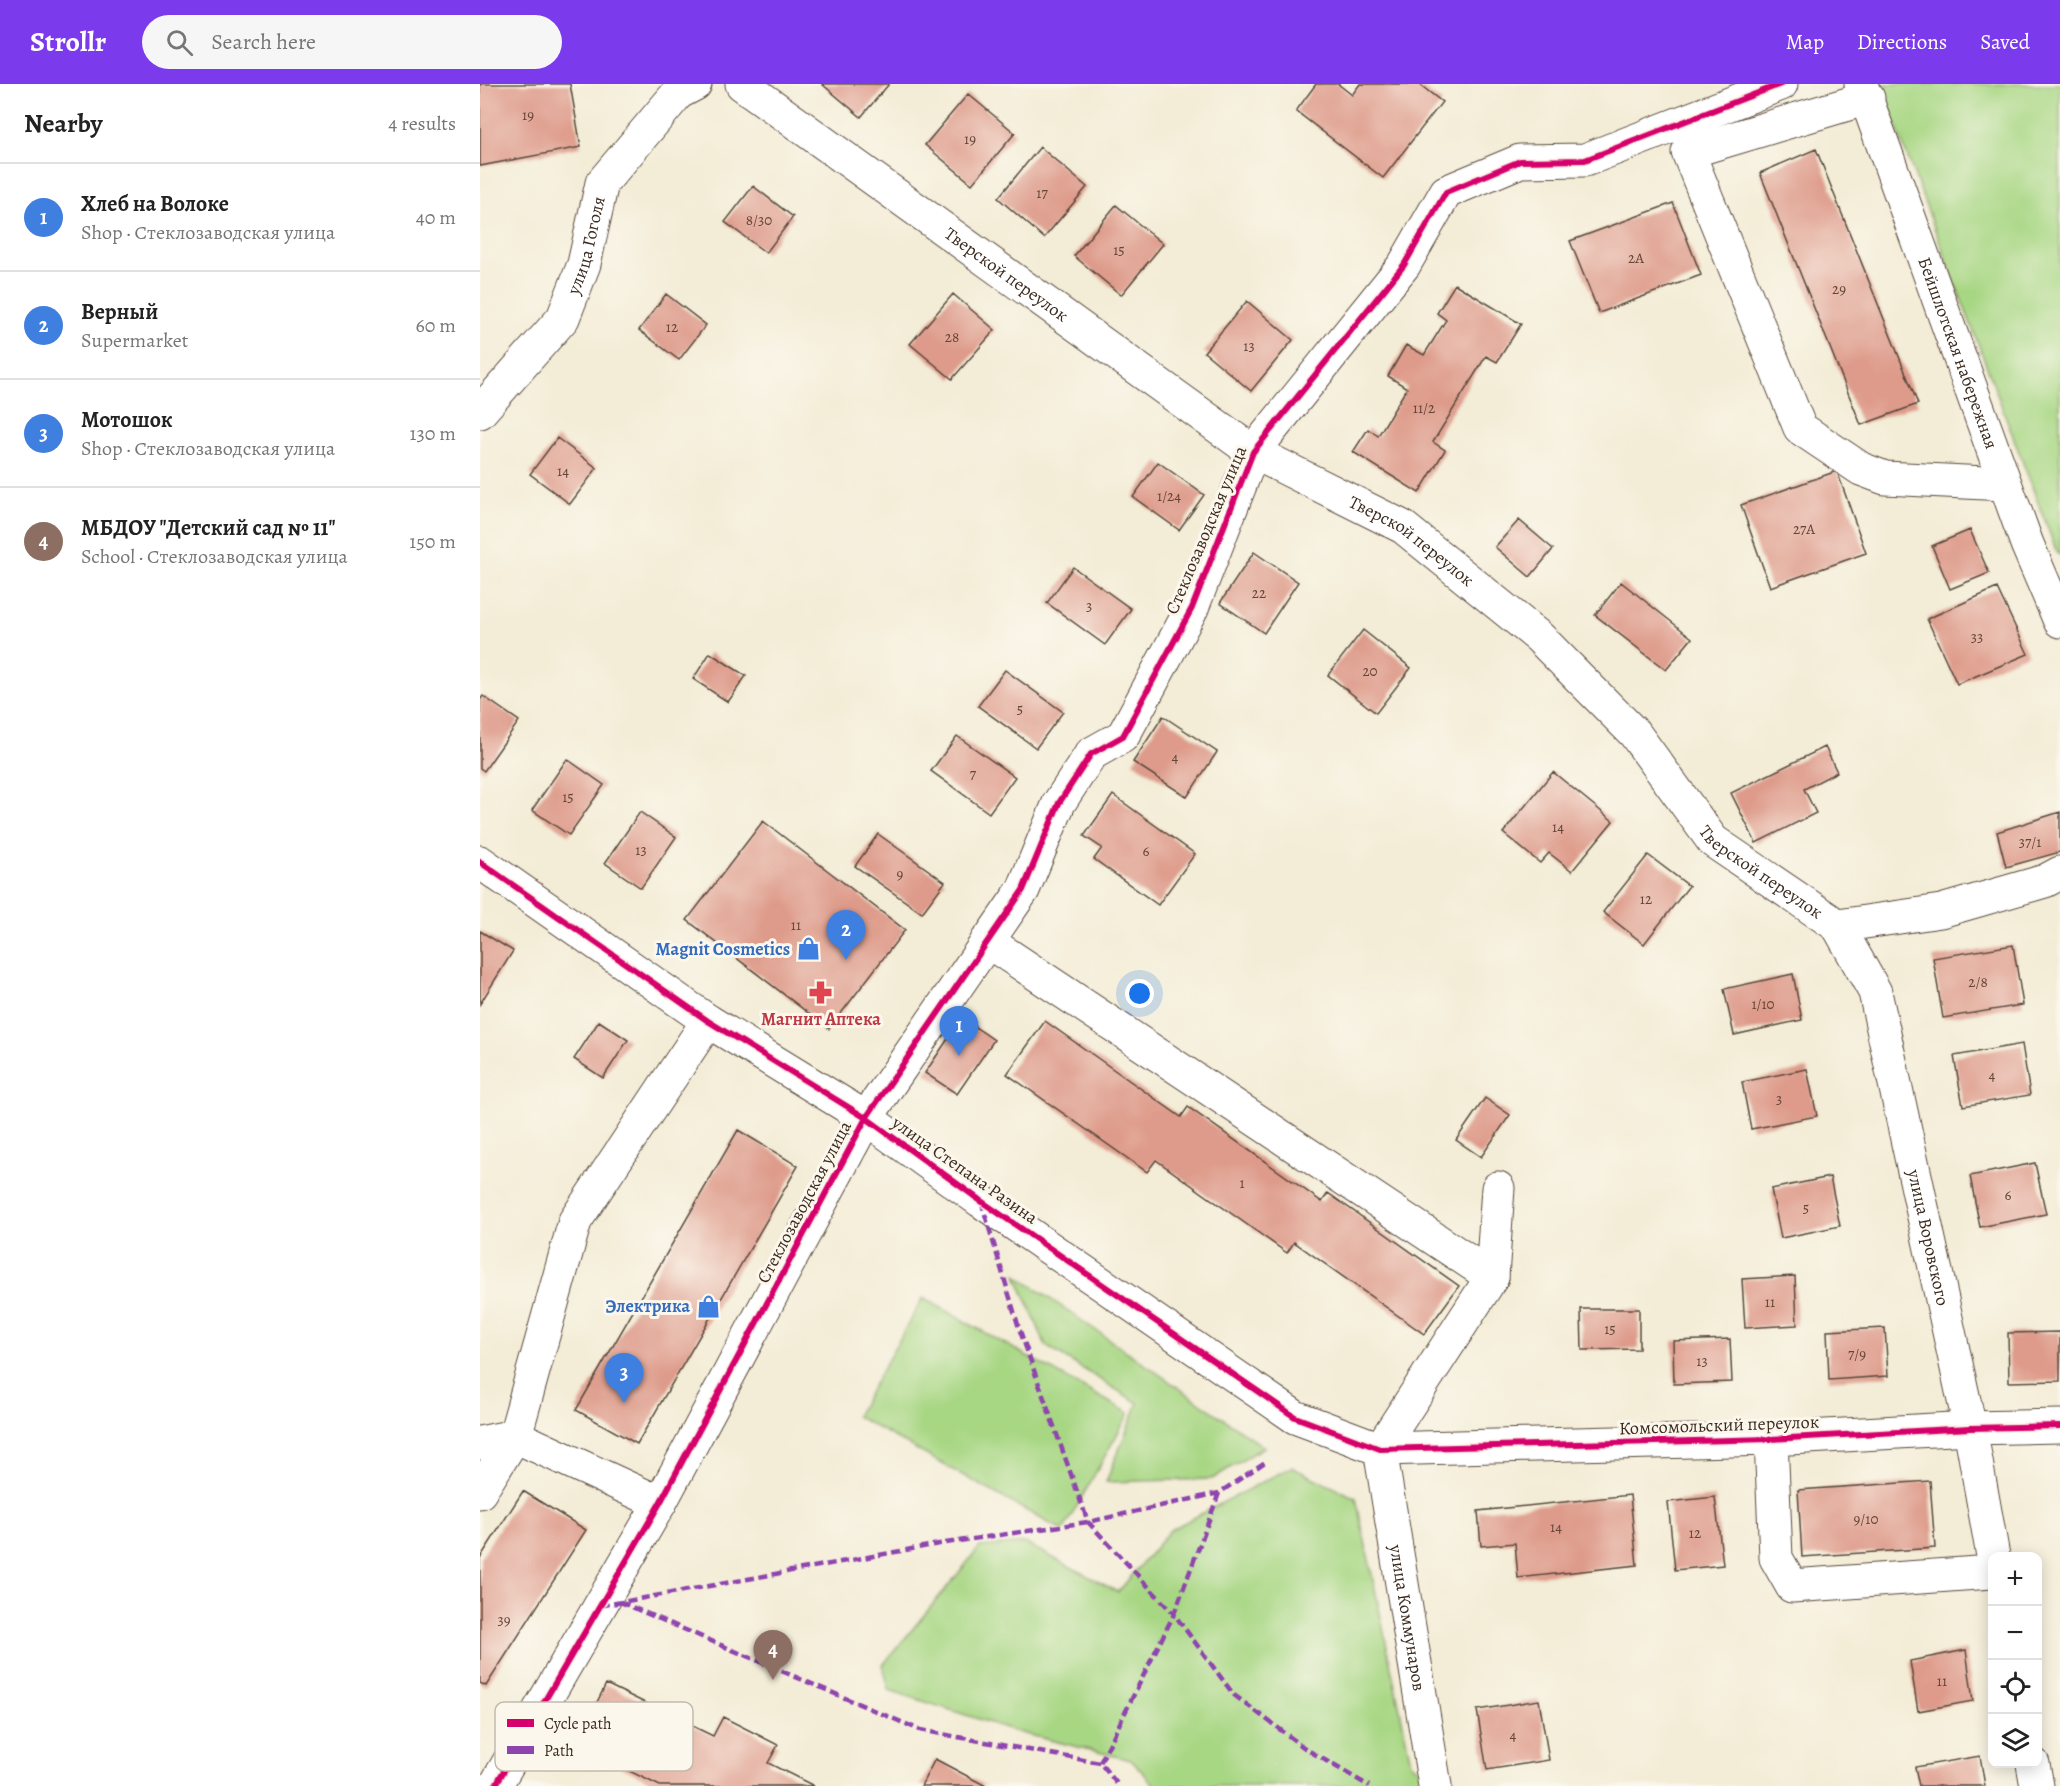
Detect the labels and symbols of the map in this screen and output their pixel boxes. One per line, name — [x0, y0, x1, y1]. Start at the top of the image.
house number: 19 — [522, 105, 534, 125]
house number: 19 — [964, 129, 976, 149]
house number: 17 — [1036, 183, 1048, 203]
street label: улица Гоголя — [561, 194, 611, 299]
house number: 8/30 — [746, 210, 772, 230]
street label: Тверской переулок — [940, 222, 1073, 327]
house number: 15 — [1113, 240, 1125, 260]
house number: 2А — [1628, 248, 1644, 268]
street label: Бейшлотская набережная — [1912, 254, 2004, 452]
house number: 29 — [1832, 279, 1846, 299]
house number: 12 — [666, 317, 678, 337]
house number: 28 — [945, 327, 959, 347]
house number: 13 — [1243, 336, 1255, 356]
house number: 11/2 — [1413, 398, 1435, 418]
street label: Стеклозаводская улица — [1160, 442, 1253, 618]
house number: 14 — [557, 461, 569, 481]
house number: 1/24 — [1157, 486, 1181, 506]
street label: Тверской переулок — [1345, 490, 1479, 592]
house number: 27А — [1793, 519, 1815, 539]
house number: 22 — [1252, 583, 1266, 603]
house number: 3 — [1086, 596, 1092, 616]
house number: 33 — [1971, 627, 1983, 647]
house number: 20 — [1362, 661, 1378, 681]
house number: 5 — [1017, 699, 1023, 719]
house number: 4 — [1172, 747, 1179, 767]
house number: 7 — [970, 764, 977, 784]
house number: 15 — [562, 787, 574, 807]
house number: 14 — [1552, 817, 1564, 837]
street label: Тверской переулок — [1693, 820, 1828, 924]
house number: 37/1 — [2019, 832, 2041, 852]
house number: 13 — [635, 840, 647, 860]
house number: 6 — [1143, 841, 1150, 861]
house number: 9 — [897, 864, 904, 884]
house number: 12 — [1640, 889, 1652, 909]
pin: 2 — [826, 910, 866, 960]
house number: 11 — [791, 915, 801, 935]
shop icon: Magnit Cosmetics — [795, 936, 821, 962]
place label: Magnit Cosmetics — [656, 937, 790, 961]
house number: 2/8 — [1968, 972, 1988, 992]
your location — [1125, 979, 1154, 1008]
pharmacy icon: Магнит Аптека — [808, 980, 834, 1006]
house number: 1/10 — [1751, 994, 1775, 1014]
pin: 1 — [940, 1006, 978, 1056]
place label: Магнит Аптека — [761, 1007, 881, 1031]
house number: 4 — [1989, 1065, 1996, 1085]
house number: 3 — [1776, 1089, 1782, 1109]
street label: улица Степана Разина — [887, 1110, 1043, 1230]
street label: Стеклозаводская улица — [751, 1116, 857, 1287]
street label: улица Воровского — [1902, 1166, 1955, 1308]
house number: 1 — [1239, 1173, 1245, 1193]
house number: 6 — [2005, 1185, 2012, 1205]
house number: 5 — [1803, 1198, 1809, 1218]
house number: 11 — [1765, 1292, 1775, 1312]
shop icon: Электрика — [695, 1293, 721, 1319]
place label: Электрика — [605, 1294, 690, 1318]
house number: 15 — [1604, 1319, 1616, 1339]
house number: 7/9 — [1848, 1344, 1866, 1364]
house number: 13 — [1696, 1351, 1708, 1371]
pin: 3 — [604, 1354, 644, 1403]
street label: Комсомольский переулок — [1619, 1410, 1819, 1440]
house number: 9/10 — [1854, 1509, 1878, 1529]
house number: 14 — [1550, 1517, 1562, 1537]
house number: 12 — [1689, 1523, 1701, 1543]
street label: улица Коммунаров — [1384, 1542, 1431, 1693]
house number: 39 — [497, 1610, 511, 1630]
pin: 4 — [754, 1630, 792, 1680]
house number: 11 — [1937, 1671, 1947, 1691]
legend — [495, 1702, 693, 1771]
text: Cycle path — [544, 1713, 612, 1735]
house number: 4 — [1510, 1725, 1517, 1745]
text: Path — [544, 1740, 574, 1762]

